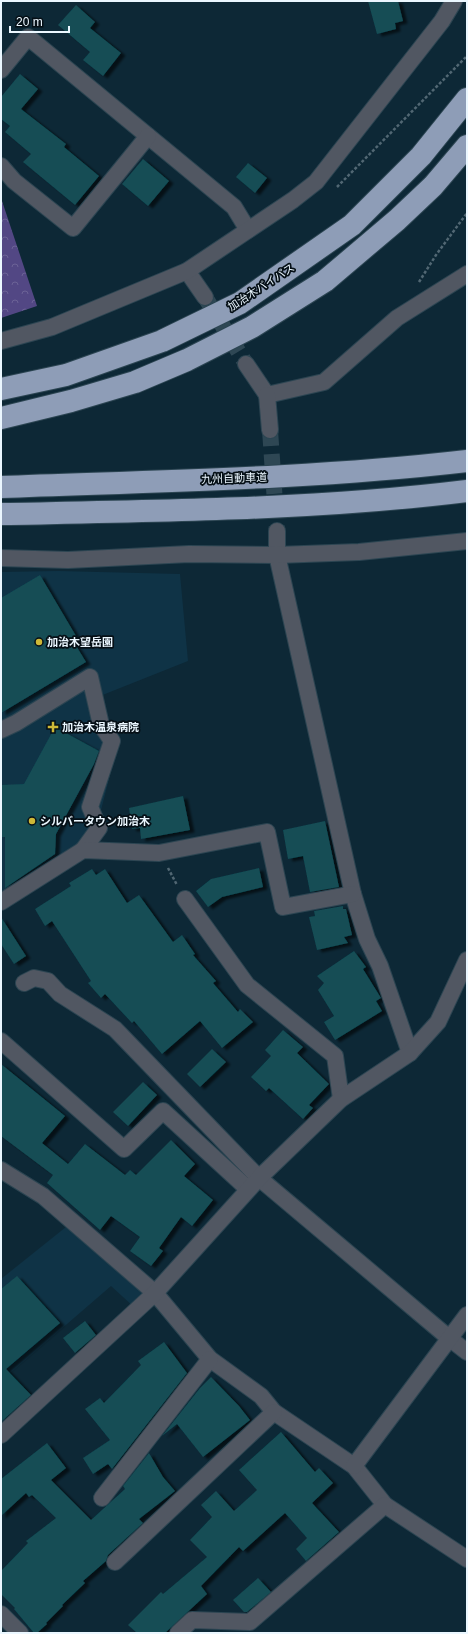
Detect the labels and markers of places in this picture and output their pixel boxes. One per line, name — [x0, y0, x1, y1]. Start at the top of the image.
place label: 加治木望岳園 — [47, 636, 113, 648]
marker: 加治木望岳園 — [34, 637, 44, 647]
marker: 加治木温泉病院 — [47, 721, 59, 733]
place label: 加治木温泉病院 — [62, 721, 139, 733]
place label: シルバータウン加治木 — [40, 815, 150, 827]
marker: シルバータウン加治木 — [27, 816, 37, 826]

